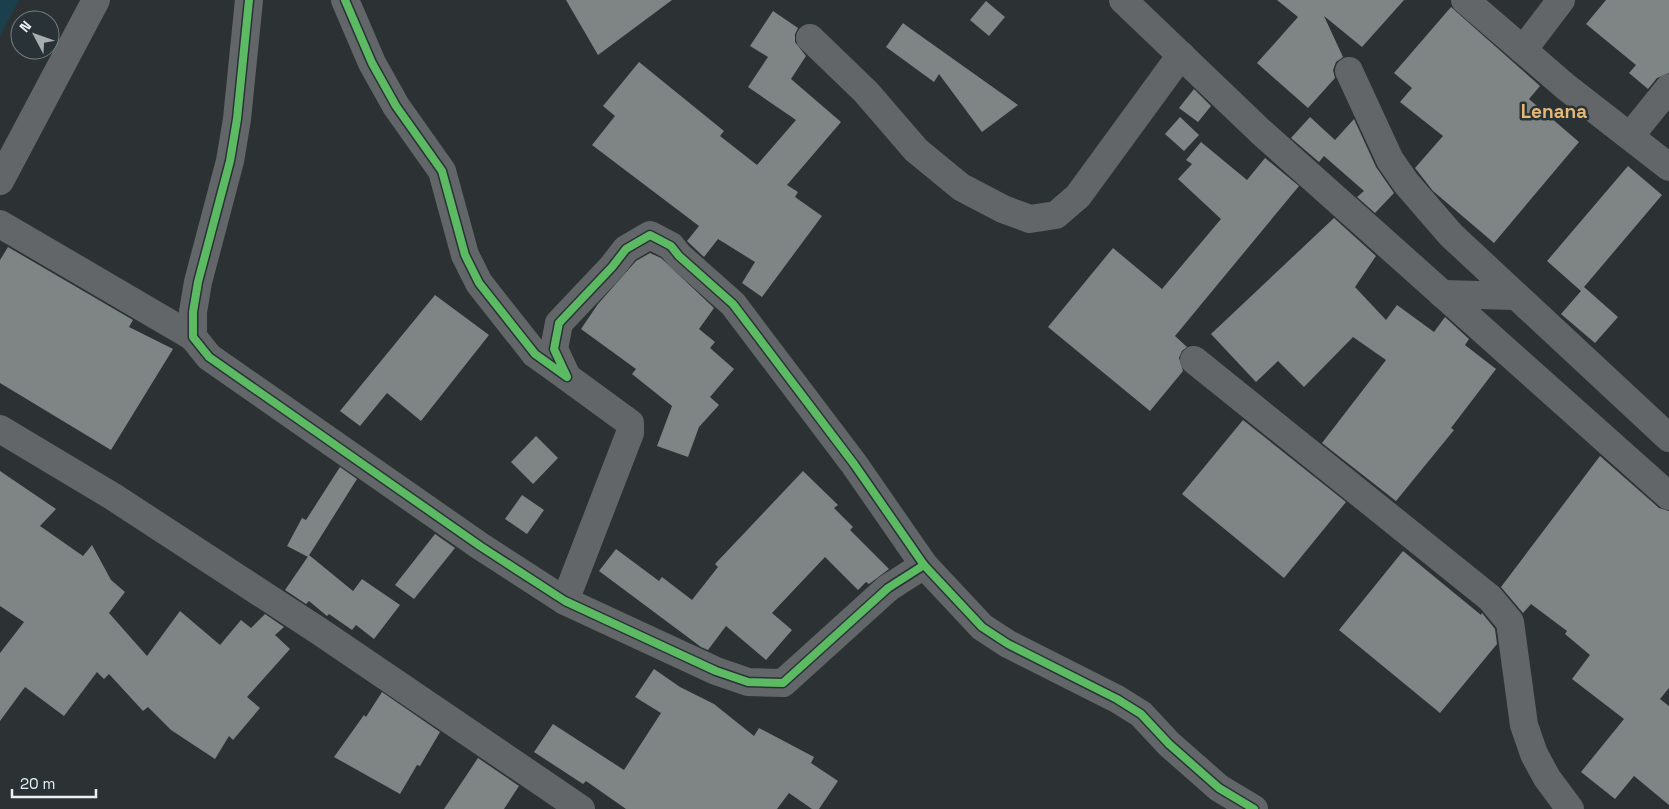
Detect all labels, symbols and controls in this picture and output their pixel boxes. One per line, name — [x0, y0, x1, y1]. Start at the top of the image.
north arrow — [10, 10, 60, 60]
text: N — [15, 17, 35, 36]
district label: Lenana — [1521, 99, 1587, 124]
scale bar — [12, 766, 96, 798]
text: 20 m — [20, 774, 55, 793]

